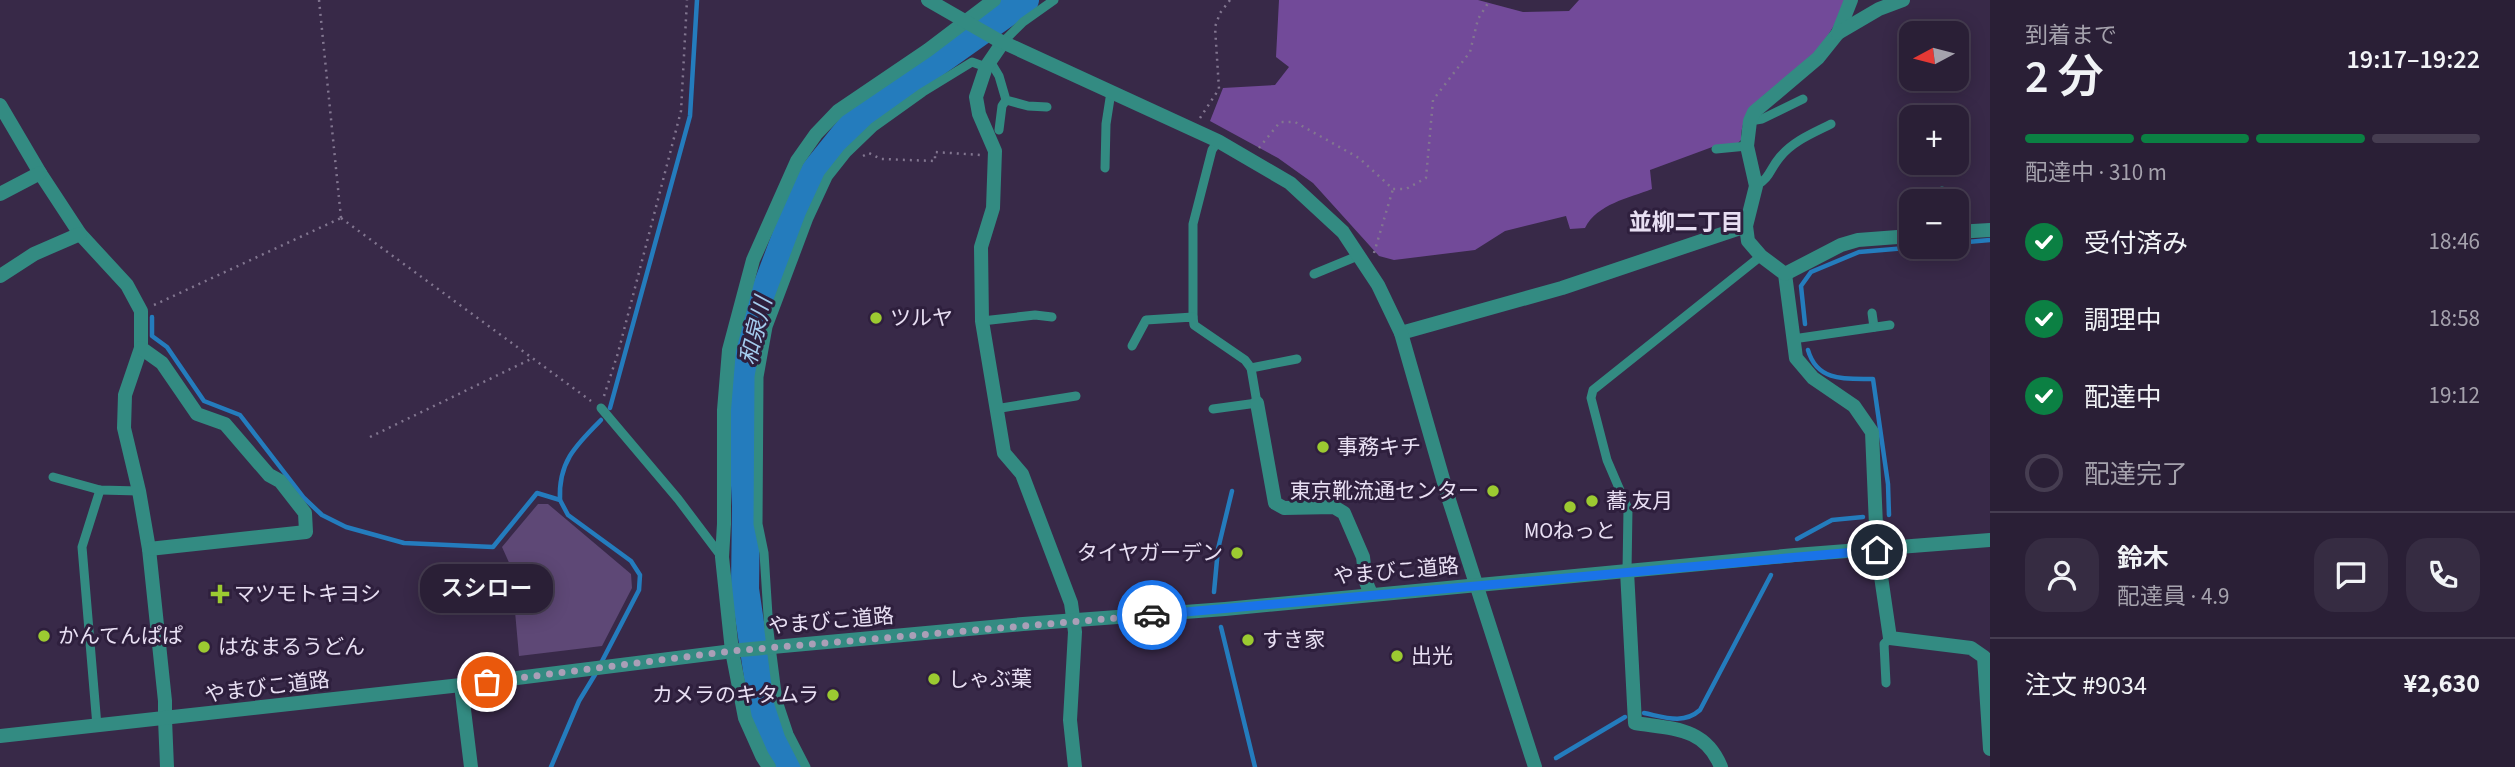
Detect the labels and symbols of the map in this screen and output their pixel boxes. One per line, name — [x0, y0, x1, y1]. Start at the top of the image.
north arrow — [1899, 21, 1969, 91]
district label: 並柳二丁目 — [1629, 206, 1744, 239]
water label: 和泉川 — [732, 291, 781, 368]
place label: ツルヤ — [890, 303, 953, 333]
marker: ツルヤ — [868, 310, 884, 326]
place label: 事務キチ — [1337, 432, 1421, 462]
marker: 事務キチ — [1315, 439, 1331, 455]
place label: 東京靴流通センター — [1290, 476, 1479, 506]
marker: 東京靴流通センター — [1485, 483, 1501, 499]
place label: 蕎 友月 — [1606, 486, 1673, 516]
marker: 蕎 友月 — [1584, 493, 1600, 509]
marker: MOねっと — [1562, 499, 1578, 515]
place label: MOねっと — [1524, 516, 1616, 546]
pin — [1847, 520, 1907, 580]
place label: タイヤガーデン — [1077, 538, 1223, 568]
marker: タイヤガーデン — [1229, 545, 1245, 561]
street label: やまびこ道路 — [1332, 551, 1460, 591]
callout: スシロー — [420, 563, 554, 612]
place label: マツモトキヨシ — [234, 579, 381, 609]
courier — [1117, 580, 1187, 650]
marker: マツモトキヨシ — [212, 586, 228, 602]
street label: やまびこ道路 — [767, 601, 895, 641]
place label: かんてんぱぱ — [58, 621, 183, 651]
place label: すき家 — [1262, 625, 1325, 655]
marker: かんてんぱぱ — [36, 628, 52, 644]
place label: はなまるうどん — [218, 632, 365, 662]
marker: すき家 — [1240, 632, 1256, 648]
marker: はなまるうどん — [196, 639, 212, 655]
place label: 出光 — [1411, 641, 1453, 671]
marker: 出光 — [1389, 648, 1405, 664]
pin — [457, 652, 517, 712]
street label: やまびこ道路 — [203, 664, 331, 710]
place label: しゃぶ葉 — [948, 664, 1032, 694]
marker: しゃぶ葉 — [926, 671, 942, 687]
place label: カメラのキタムラ — [652, 680, 819, 710]
marker: カメラのキタムラ — [825, 687, 841, 703]

